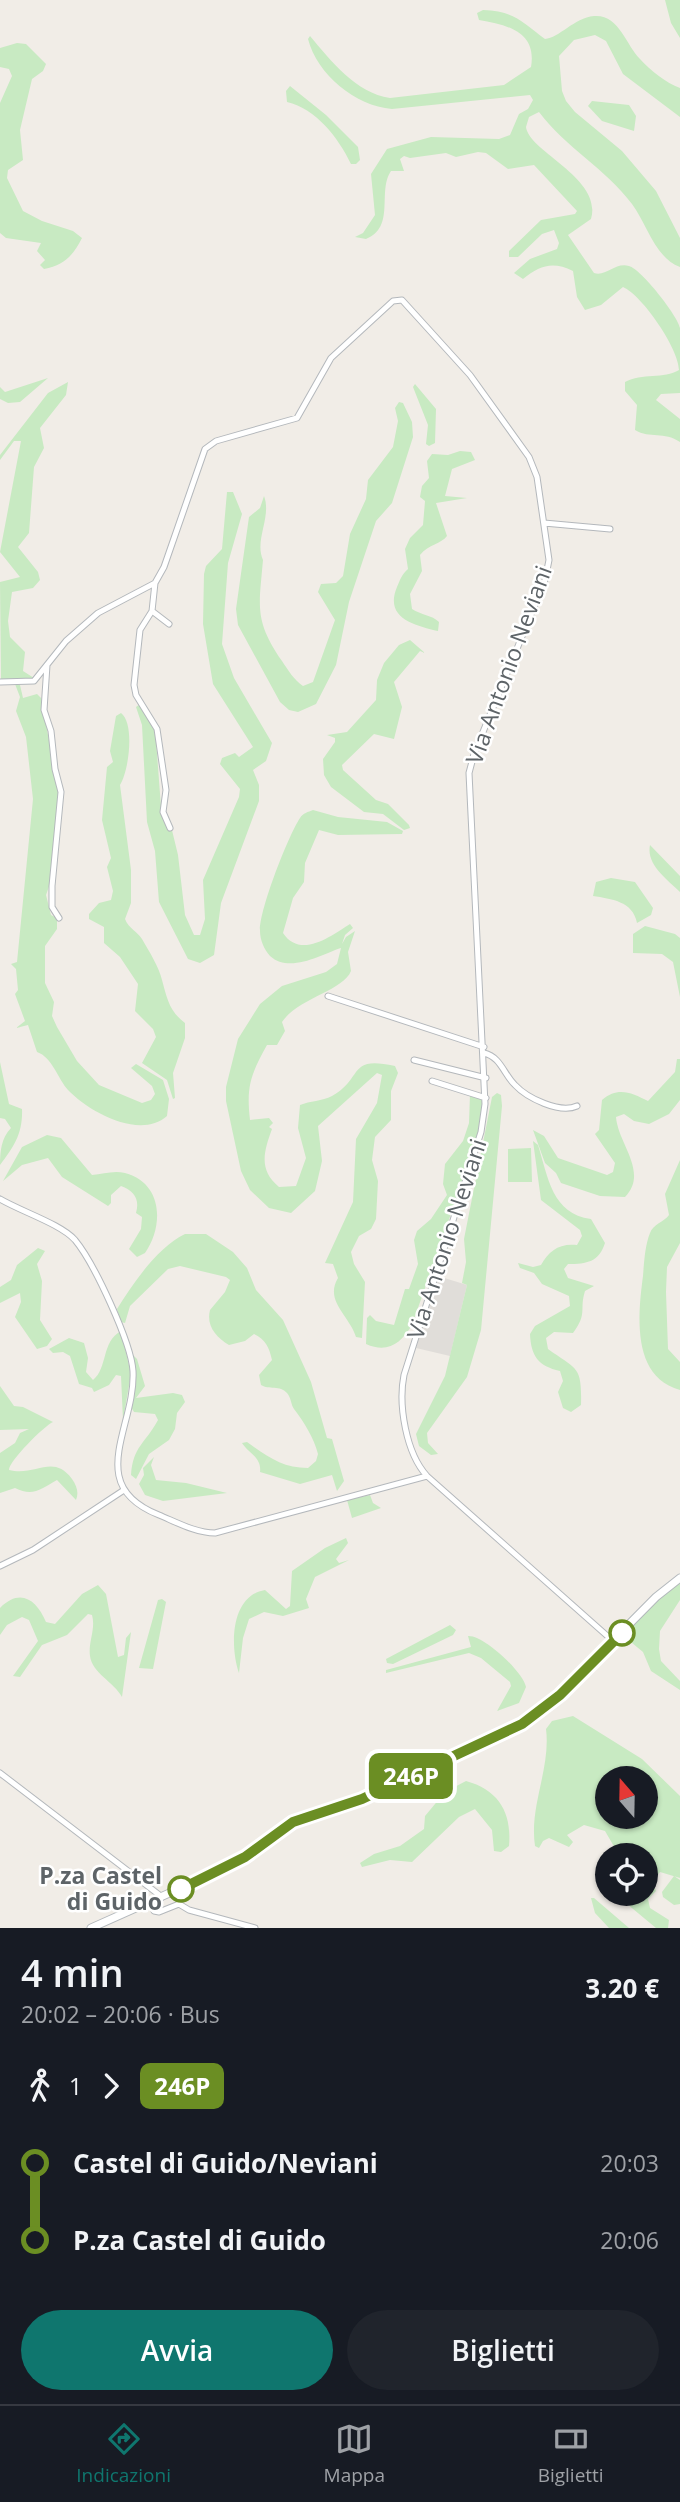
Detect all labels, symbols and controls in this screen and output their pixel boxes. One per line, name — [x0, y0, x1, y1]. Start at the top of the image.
street label: Via Antonio Neviani — [457, 561, 559, 768]
street label: Via Antonio Neviani — [399, 1134, 494, 1343]
unlabelled marker — [609, 1620, 635, 1646]
line badge: 246P — [362, 1753, 460, 1799]
text: 246P — [383, 1759, 439, 1792]
north arrow — [595, 1766, 658, 1829]
map controls — [595, 1766, 658, 1906]
button: locate — [595, 1843, 658, 1906]
place label: P.za Castel di Guido — [39, 1859, 162, 1917]
marker: P.za Castel di Guido — [168, 1876, 194, 1902]
text: 4 min — [21, 1946, 124, 1998]
text: 3.20 € — [585, 1970, 659, 2006]
text: 20:02 – 20:06 · Bus — [21, 1998, 220, 2030]
icon: walk — [21, 2067, 59, 2105]
icon: forward — [92, 2067, 130, 2105]
text: 246P — [154, 2069, 210, 2102]
text: 1 — [69, 2070, 82, 2102]
text: Castel di Guido/Neviani — [73, 2145, 378, 2181]
text: 20:03 — [600, 2147, 659, 2179]
text: P.za Castel di Guido — [73, 2222, 326, 2258]
text: 20:06 — [600, 2224, 659, 2256]
button: Avvia — [21, 2310, 333, 2390]
button: Biglietti — [347, 2310, 659, 2390]
tab: Indicazioni — [76, 2420, 171, 2488]
tab: Mappa — [324, 2420, 385, 2488]
tab: Biglietti — [538, 2420, 604, 2488]

